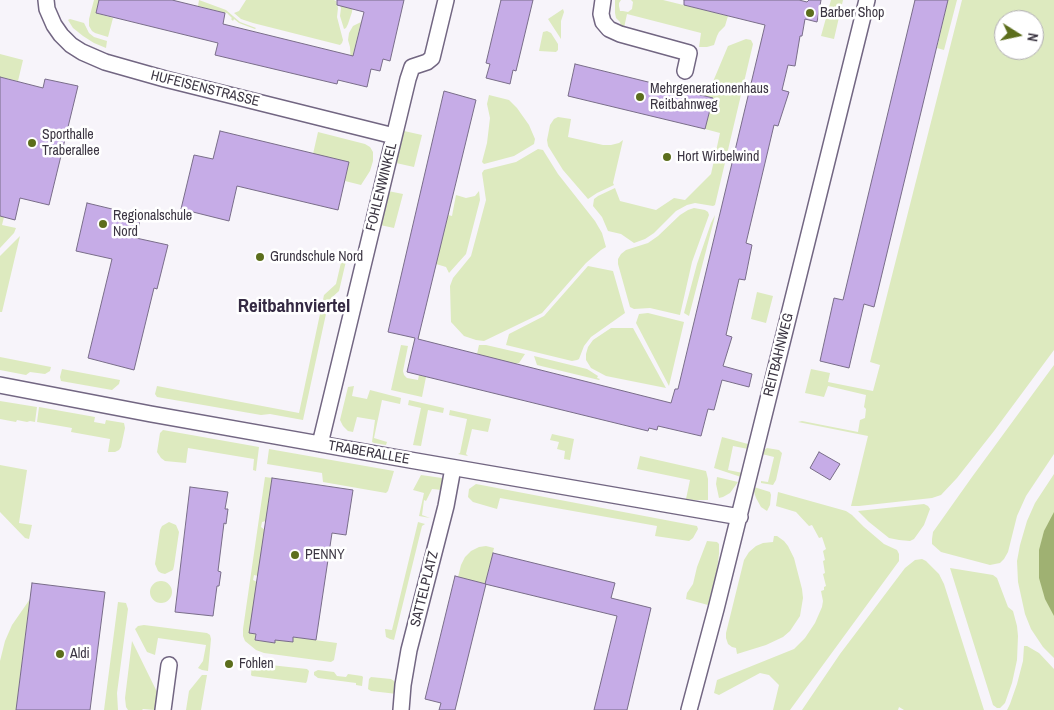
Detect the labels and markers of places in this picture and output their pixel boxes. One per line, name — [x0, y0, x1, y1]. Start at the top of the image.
place label: Barber Shop — [820, 5, 884, 21]
marker: Barber Shop — [804, 7, 816, 19]
place label: Mehrgenerationenhaus Reitbahnweg — [650, 81, 769, 114]
marker: Mehrgenerationenhaus Reitbahnweg — [634, 91, 646, 103]
place label: Sporthalle Traberallee — [42, 127, 100, 160]
marker: Sporthalle Traberallee — [26, 137, 38, 149]
place label: Hort Wirbelwind — [677, 149, 759, 165]
marker: Hort Wirbelwind — [661, 151, 673, 163]
place label: Regionalschule Nord — [113, 208, 192, 240]
marker: Regionalschule Nord — [97, 218, 109, 230]
place label: Grundschule Nord — [270, 249, 363, 265]
marker: Grundschule Nord — [254, 251, 266, 263]
place label: PENNY — [305, 547, 345, 563]
marker: PENNY — [289, 549, 301, 561]
place label: Aldi — [70, 646, 90, 662]
marker: Aldi — [54, 648, 66, 660]
place label: Fohlen — [239, 656, 274, 672]
marker: Fohlen — [223, 658, 235, 670]

